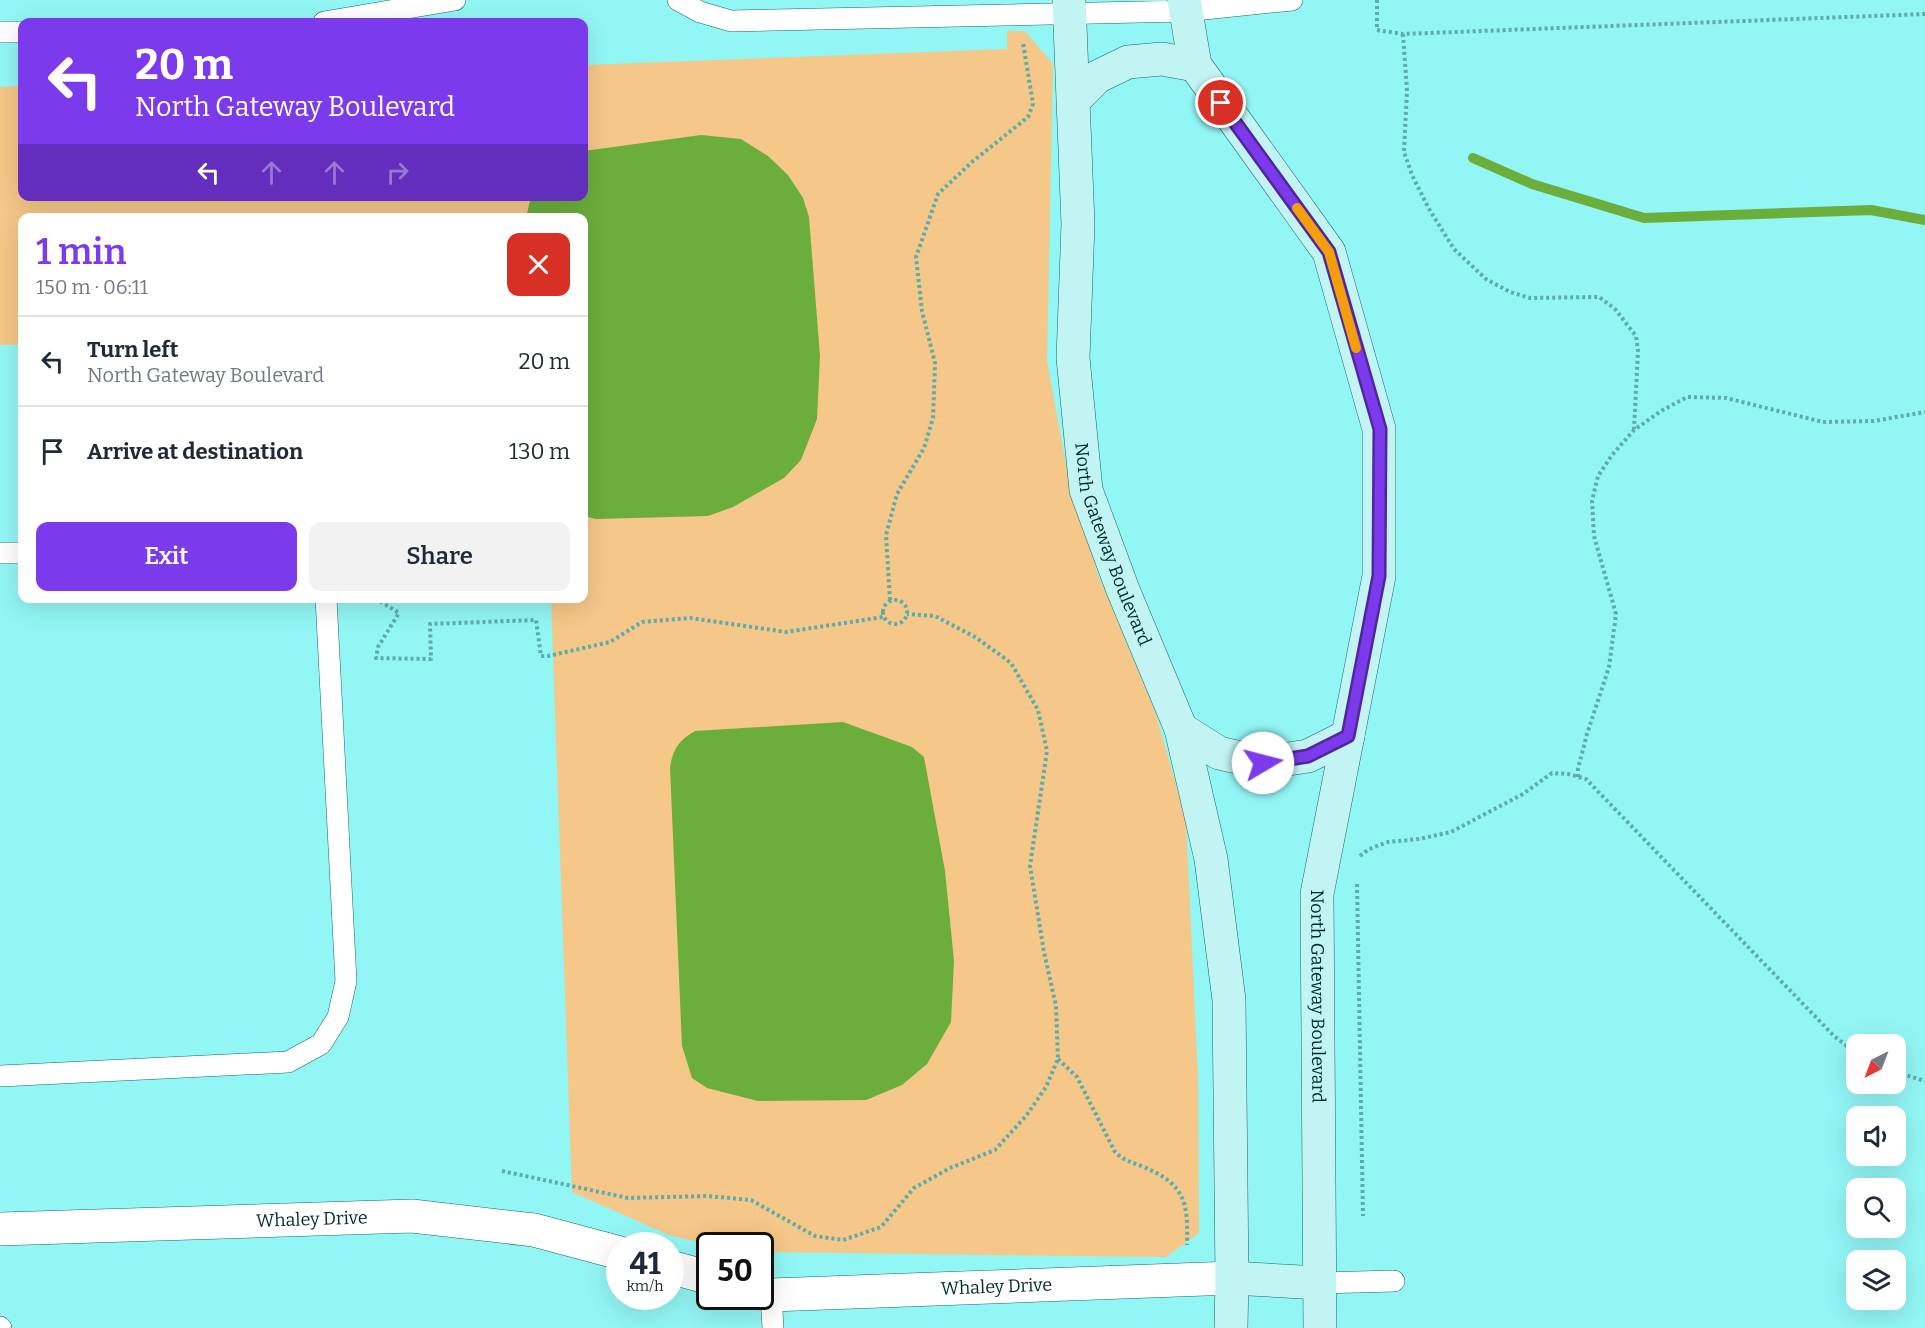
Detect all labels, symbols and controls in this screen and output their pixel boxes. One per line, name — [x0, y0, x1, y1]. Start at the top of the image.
text: 20 m — [135, 40, 233, 90]
icon: left — [36, 42, 114, 120]
pin — [1195, 77, 1246, 128]
icon: arrive — [1204, 86, 1237, 119]
text: North Gateway Boulevard — [135, 91, 455, 123]
icon: left — [192, 156, 225, 189]
icon: ahead — [255, 156, 288, 189]
icon: ahead — [318, 156, 351, 189]
icon: right — [381, 156, 414, 189]
text: 1 min — [36, 230, 127, 274]
button: close — [507, 233, 570, 296]
text: 150 m · 06:11 — [36, 275, 148, 299]
text: Turn left — [87, 336, 179, 363]
icon: left — [36, 345, 69, 378]
text: 20 m — [519, 348, 570, 375]
text: North Gateway Boulevard — [87, 363, 324, 387]
icon: arrive — [36, 435, 69, 468]
text: Arrive at destination — [87, 438, 303, 465]
text: 130 m — [509, 438, 570, 465]
street label: North Gateway Boulevard — [1070, 441, 1156, 649]
button: Exit — [36, 522, 297, 591]
button: Share — [309, 522, 570, 591]
position arrow — [1231, 731, 1295, 795]
street label: North Gateway Boulevard — [1306, 889, 1329, 1103]
north arrow — [1846, 1034, 1906, 1094]
map controls — [1846, 1034, 1906, 1310]
button: sound — [1846, 1106, 1906, 1166]
button: search — [1846, 1178, 1906, 1238]
street label: Whaley Drive — [256, 1206, 368, 1232]
speed limit sign: 50 — [696, 1232, 774, 1310]
text: 41 — [629, 1246, 661, 1282]
button: layers — [1846, 1250, 1906, 1310]
street label: Whaley Drive — [940, 1274, 1053, 1300]
text: km/h — [626, 1277, 664, 1295]

